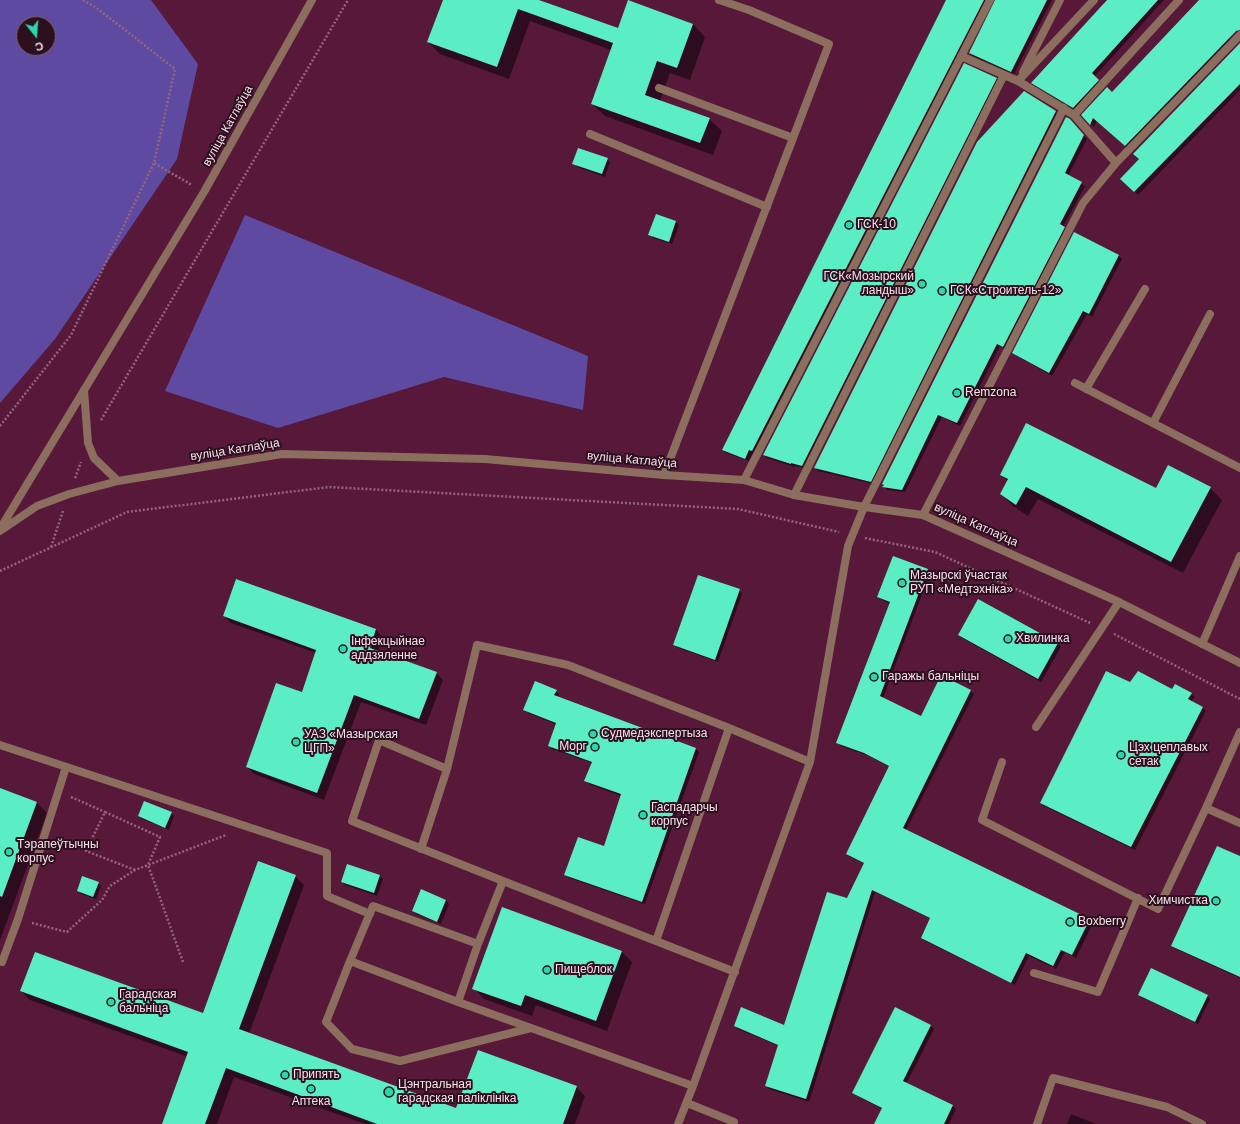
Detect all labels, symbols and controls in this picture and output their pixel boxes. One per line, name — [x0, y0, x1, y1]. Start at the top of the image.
north arrow — [16, 16, 56, 56]
text: С — [34, 40, 45, 53]
street label: вуліца Катлаўца — [200, 83, 256, 169]
place label: ГСК-10 — [857, 218, 896, 232]
marker: ГСК-10 — [844, 220, 854, 230]
place label: ГСК«Мозырский ландыш» — [824, 270, 914, 298]
marker: ГСК«Мозырский ландыш» — [917, 279, 927, 289]
place label: ГСК«Строитель-12» — [950, 284, 1061, 298]
marker: ГСК«Строитель-12» — [937, 286, 947, 296]
place label: Remzona — [965, 386, 1016, 400]
marker: Remzona — [952, 388, 962, 398]
street label: вуліца Катлаўца — [189, 436, 281, 464]
street label: вуліца Катлаўца — [586, 449, 678, 471]
street label: вуліца Катлаўца — [932, 500, 1020, 550]
place label: Мазырскі ўчастак РУП «Медтэхніка» — [910, 569, 1013, 597]
marker: Мазырскі ўчастак РУП «Медтэхніка» — [897, 578, 907, 588]
place label: Хвилинка — [1016, 632, 1070, 646]
marker: Хвилинка — [1003, 634, 1013, 644]
place label: Інфекцыйнае аддзяленне — [351, 635, 425, 663]
marker: Інфекцыйнае аддзяленне — [338, 644, 348, 654]
place label: Гаражы бальніцы — [882, 670, 979, 684]
marker: Гаражы бальніцы — [869, 672, 879, 682]
place label: Судмедэкспертыза — [601, 727, 707, 741]
place label: УАЗ «Мазырская ЦГП» — [304, 728, 398, 756]
marker: Судмедэкспертыза — [588, 729, 598, 739]
marker: УАЗ «Мазырская ЦГП» — [291, 737, 301, 747]
place label: Морг — [559, 740, 587, 754]
place label: Цэх цеплавых сетак — [1129, 741, 1208, 769]
marker: Морг — [590, 742, 600, 752]
marker: Цэх цеплавых сетак — [1116, 750, 1126, 760]
place label: Гаспадарчы корпус — [651, 801, 718, 829]
marker: Гаспадарчы корпус — [638, 810, 648, 820]
place label: Тэрапеўтычны корпус — [17, 838, 99, 866]
marker: Тэрапеўтычны корпус — [4, 847, 14, 857]
place label: Химчистка — [1148, 894, 1208, 908]
marker: Химчистка — [1211, 896, 1221, 906]
place label: Boxberry — [1078, 915, 1126, 929]
marker: Boxberry — [1065, 917, 1075, 927]
place label: Пищеблок — [555, 963, 612, 977]
marker: Пищеблок — [542, 965, 552, 975]
place label: Гарадская бальніца — [119, 988, 177, 1016]
marker: Гарадская бальніца — [106, 997, 116, 1007]
place label: Припять — [293, 1068, 340, 1082]
marker: Припять — [280, 1070, 290, 1080]
place label: Цэнтральная гарадская паліклініка — [398, 1078, 517, 1106]
marker: Аптека — [306, 1084, 316, 1094]
marker: Цэнтральная гарадская паліклініка — [383, 1086, 395, 1098]
place label: Аптека — [292, 1095, 330, 1109]

